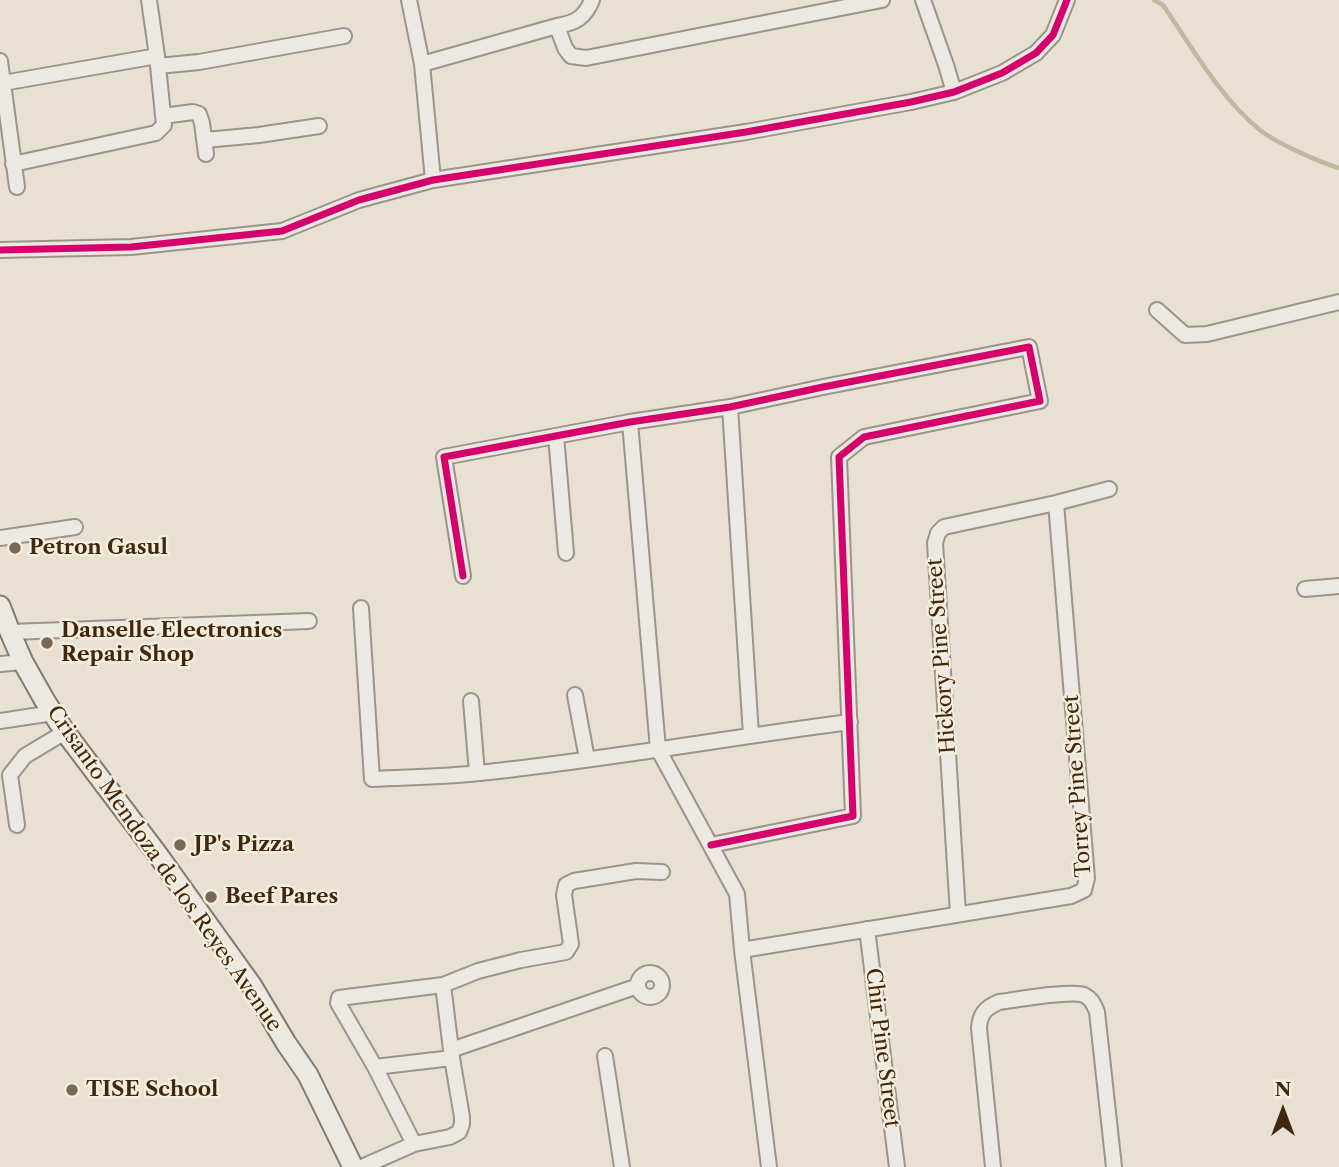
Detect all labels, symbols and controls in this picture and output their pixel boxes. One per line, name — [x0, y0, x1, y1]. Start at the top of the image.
place label: Petron Gasul — [29, 535, 168, 561]
marker: Petron Gasul — [7, 540, 23, 556]
street label: Hickory Pine Street — [923, 557, 961, 755]
place label: Danselle Electronics Repair Shop — [61, 618, 282, 668]
marker: Danselle Electronics Repair Shop — [39, 635, 55, 651]
street label: Torrey Pine Street — [1059, 694, 1097, 878]
street label: Crisanto Mendoza de los Reyes Avenue — [41, 701, 287, 1037]
place label: JP's Pizza — [194, 832, 294, 858]
marker: JP's Pizza — [172, 837, 188, 853]
place label: Beef Pares — [225, 884, 338, 910]
marker: Beef Pares — [203, 889, 219, 905]
street label: Chir Pine Street — [860, 967, 904, 1129]
north arrow — [1248, 1076, 1318, 1146]
place label: TISE School — [86, 1077, 218, 1103]
text: N — [1275, 1078, 1291, 1101]
marker: TISE School — [64, 1082, 80, 1098]

